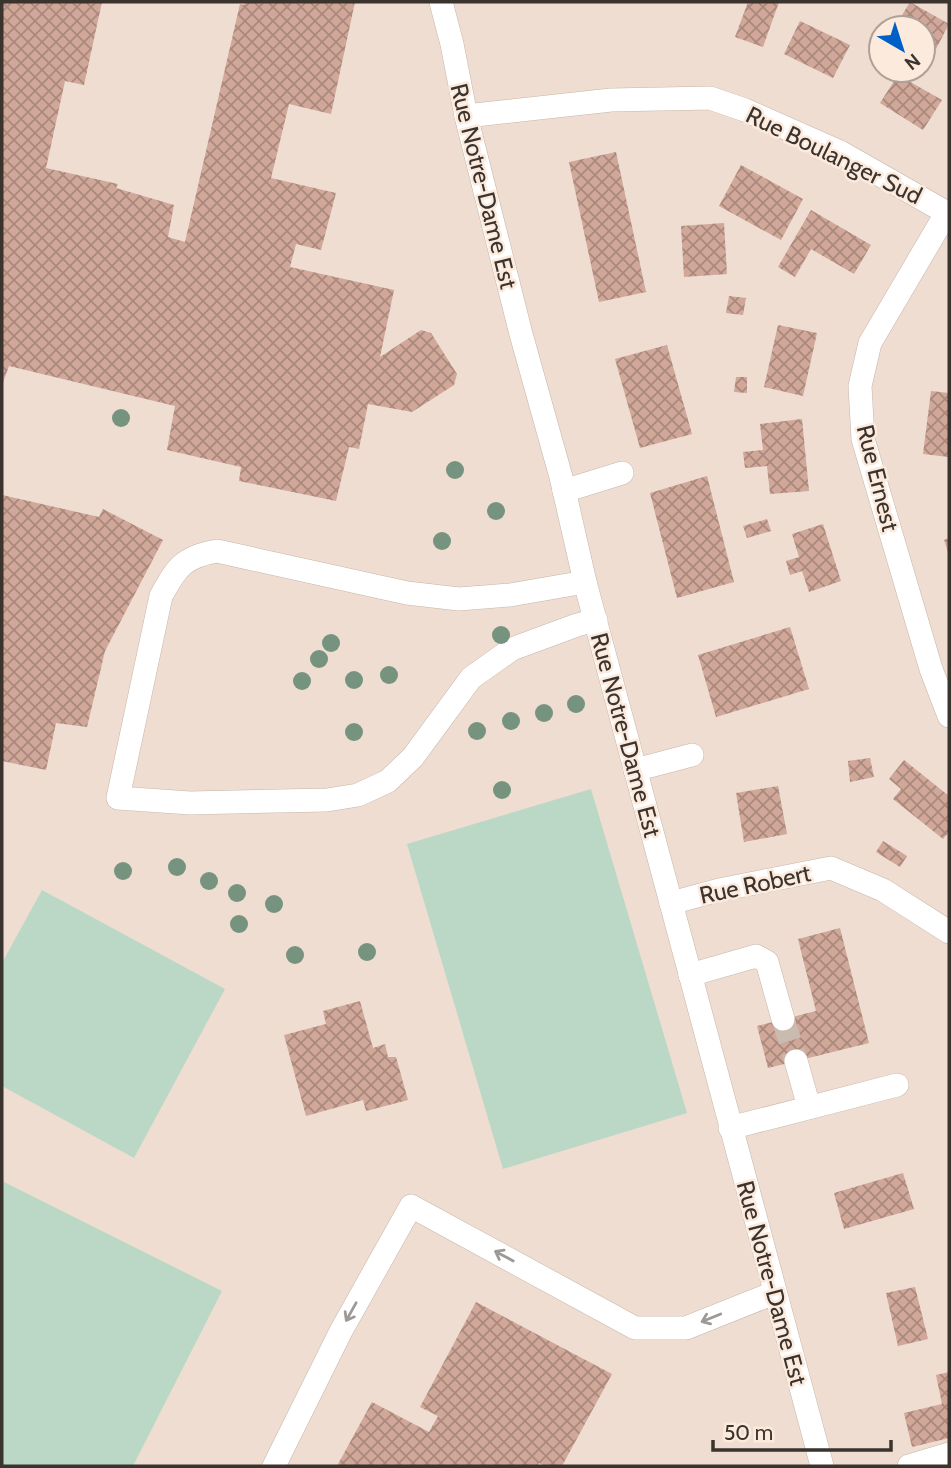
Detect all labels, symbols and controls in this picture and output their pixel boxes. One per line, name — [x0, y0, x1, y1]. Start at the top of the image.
north arrow — [867, 14, 937, 84]
text: N — [900, 49, 925, 75]
street label: Rue Notre-Dame Est — [444, 80, 524, 292]
street label: Rue Boulanger Sud — [741, 100, 927, 210]
street label: Rue Ernest — [851, 422, 905, 534]
street label: Rue Notre-Dame Est — [585, 630, 667, 840]
street label: Rue Robert — [697, 858, 813, 910]
street label: Rue Notre-Dame Est — [731, 1178, 813, 1388]
one-way arrow — [494, 1249, 515, 1262]
one-way arrow — [344, 1302, 358, 1322]
one-way arrow — [700, 1312, 722, 1325]
scale bar — [713, 1408, 892, 1452]
text: 50 m — [724, 1420, 773, 1445]

